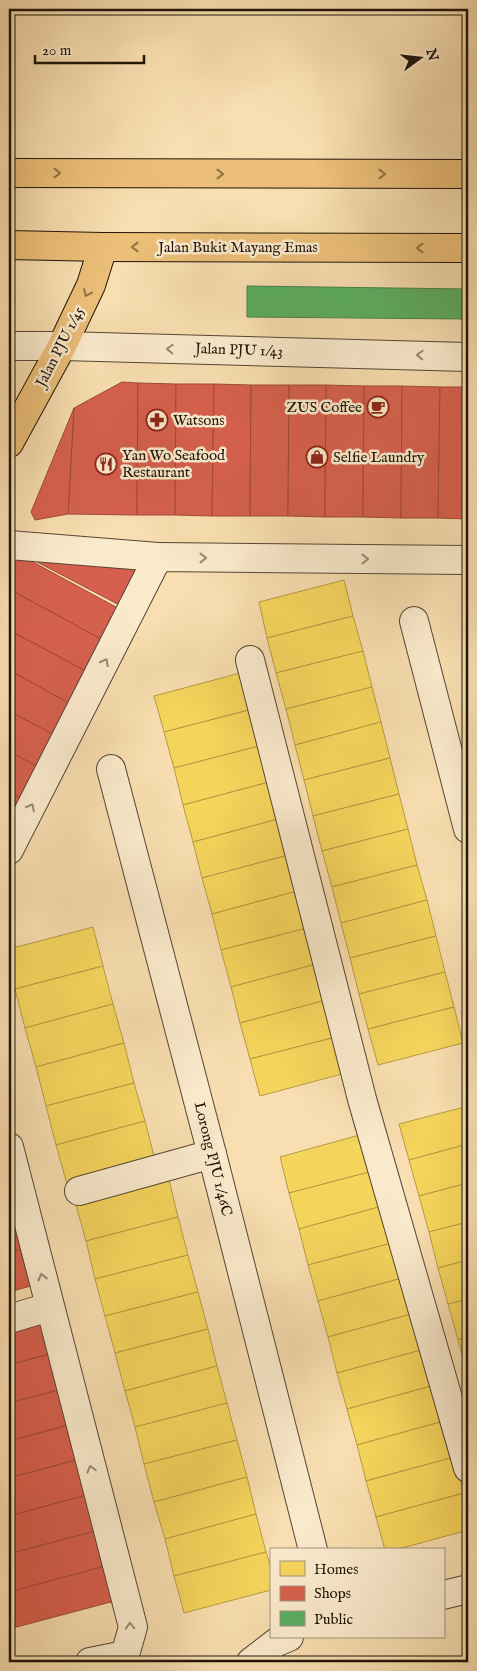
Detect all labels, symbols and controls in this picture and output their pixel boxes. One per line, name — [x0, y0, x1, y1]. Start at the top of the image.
scale bar — [35, 32, 144, 64]
north arrow — [394, 32, 444, 82]
text: 20 m — [42, 41, 72, 60]
text: N — [421, 46, 442, 63]
one-way arrow — [54, 168, 62, 178]
one-way arrow — [216, 169, 224, 179]
one-way arrow — [379, 169, 387, 179]
street label: Jalan Bukit Mayang Emas — [156, 238, 318, 257]
one-way arrow — [130, 242, 138, 252]
one-way arrow — [415, 243, 423, 253]
one-way arrow — [83, 288, 93, 297]
street label: Jalan PJU 1/45 — [31, 303, 89, 392]
street label: Jalan PJU 1/43 — [193, 339, 283, 361]
one-way arrow — [165, 343, 173, 354]
one-way arrow — [415, 350, 423, 361]
cafe icon: ZUS Coffee — [366, 395, 390, 419]
place label: ZUS Coffee — [286, 398, 362, 417]
pharmacy icon: Watsons — [145, 408, 169, 432]
place label: Watsons — [173, 411, 225, 430]
shop icon: Selfie Laundry — [305, 445, 329, 469]
place label: Yan Wo Seafood Restaurant — [122, 446, 226, 482]
place label: Selfie Laundry — [333, 448, 425, 467]
restaurant icon: Yan Wo Seafood Restaurant — [94, 452, 118, 476]
one-way arrow — [200, 553, 207, 563]
one-way arrow — [362, 554, 370, 564]
one-way arrow — [99, 658, 109, 667]
one-way arrow — [25, 803, 35, 812]
street label: Lorong PJU 1/46C — [190, 1100, 236, 1218]
one-way arrow — [37, 1273, 48, 1282]
one-way arrow — [87, 1465, 97, 1473]
legend — [270, 1548, 444, 1638]
text: Homes — [314, 1560, 358, 1579]
text: Shops — [314, 1584, 351, 1603]
text: Public — [314, 1610, 353, 1629]
one-way arrow — [125, 1621, 136, 1629]

